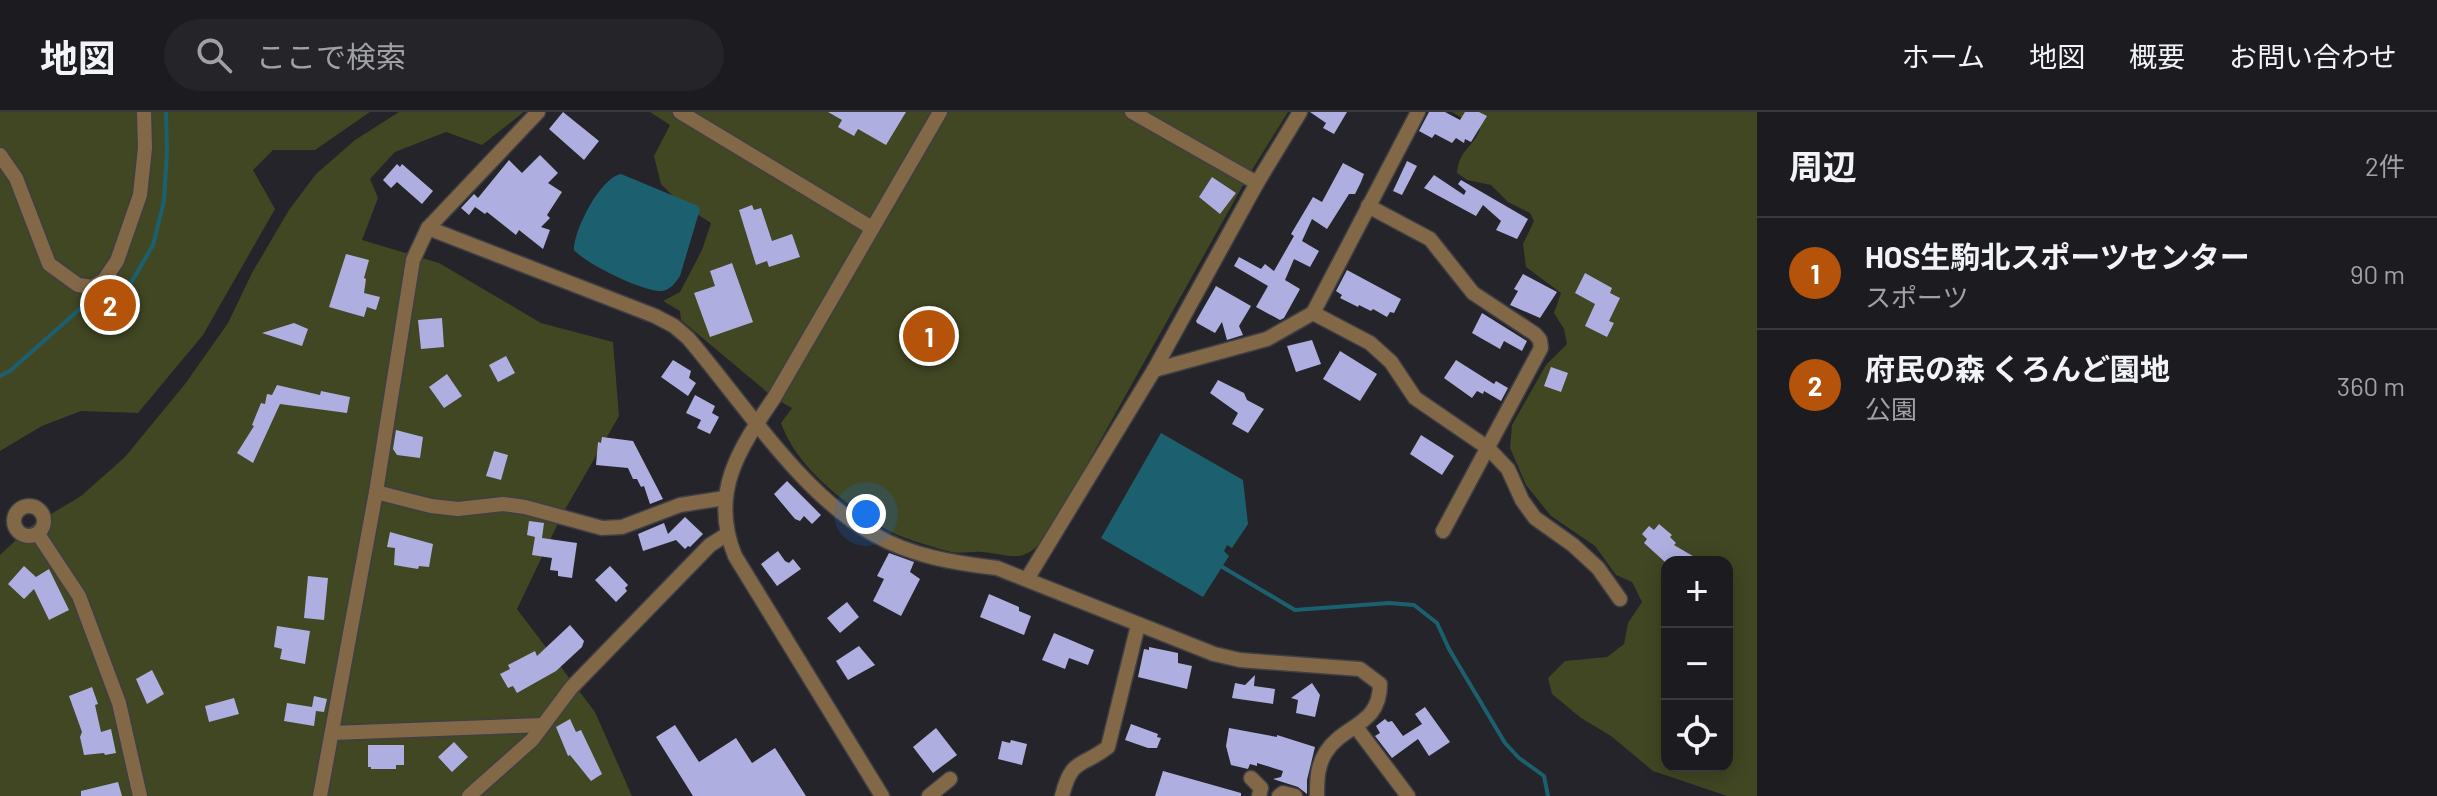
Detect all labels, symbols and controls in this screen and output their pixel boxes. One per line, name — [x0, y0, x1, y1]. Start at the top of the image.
search box — [164, 19, 724, 91]
icon: search — [192, 33, 236, 77]
text: 地図 — [40, 34, 116, 80]
text: ここで検索 — [256, 38, 406, 74]
text: ホーム — [1902, 39, 1985, 73]
text: 地図 — [2029, 39, 2085, 73]
text: 概要 — [2129, 39, 2185, 73]
text: お問い合わせ — [2229, 39, 2397, 73]
text: 周辺 — [1789, 145, 1857, 186]
text: 2件 — [2365, 150, 2405, 181]
text: HOS生駒北スポーツセンター — [1865, 238, 2250, 274]
text: 1 — [1810, 258, 1820, 289]
text: 90 m — [2350, 258, 2405, 289]
pin: 2 — [84, 275, 136, 335]
text: スポーツ — [1865, 281, 1968, 312]
pin: 1 — [903, 306, 955, 366]
text: 府民の森 くろんど園地 — [1865, 350, 2170, 386]
text: 2 — [1808, 370, 1822, 401]
text: 360 m — [2337, 370, 2405, 401]
text: 公園 — [1865, 393, 1917, 424]
your location — [846, 494, 886, 534]
map controls — [1661, 556, 1733, 772]
button: + — [1661, 556, 1733, 628]
button: − — [1661, 628, 1733, 700]
button: locate — [1661, 700, 1733, 772]

